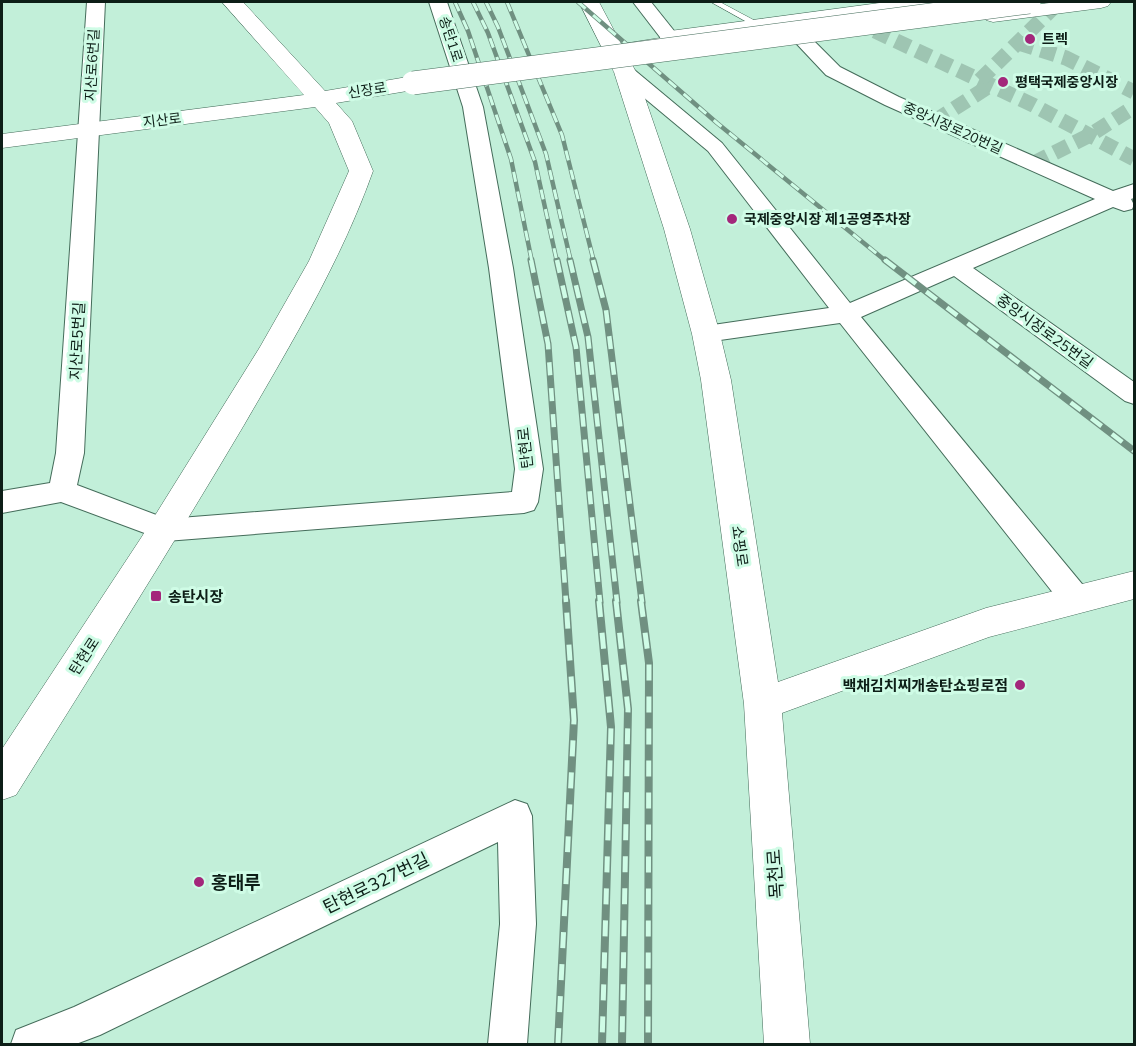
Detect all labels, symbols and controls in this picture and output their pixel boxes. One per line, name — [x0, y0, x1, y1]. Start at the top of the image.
street label: 송탄1로 — [435, 14, 467, 64]
street label: 지산로6번길 — [81, 28, 103, 102]
place label: 트렉 — [1042, 30, 1068, 48]
marker: 트렉 — [1023, 32, 1037, 46]
place label: 평택국제중앙시장 — [1015, 73, 1118, 91]
marker: 평택국제중앙시장 — [996, 75, 1010, 89]
street label: 신장로 — [347, 78, 388, 102]
street label: 중앙시장로20번길 — [900, 98, 1006, 158]
street label: 지산로 — [142, 109, 182, 131]
place label: 국제중앙시장 제1공영주차장 — [744, 210, 911, 228]
marker: 국제중앙시장 제1공영주차장 — [725, 212, 739, 226]
street label: 중앙시장로25번길 — [993, 290, 1097, 372]
street label: 지산로5번길 — [65, 302, 89, 380]
street label: 탄현로 — [513, 426, 537, 470]
street label: 쇼핑로 — [728, 524, 752, 568]
place label: 송탄시장 — [168, 587, 223, 606]
marker: 송탄시장 — [149, 589, 163, 603]
street label: 탄현로 — [65, 633, 103, 679]
place label: 백채김치찌개송탄쇼핑로점 — [842, 676, 1008, 695]
marker: 백채김치찌개송탄쇼핑로점 — [1013, 678, 1027, 692]
street label: 탄현로327번길 — [319, 847, 433, 919]
street label: 목천로 — [762, 848, 788, 900]
place label: 홍태루 — [211, 871, 261, 894]
marker: 홍태루 — [192, 875, 206, 889]

